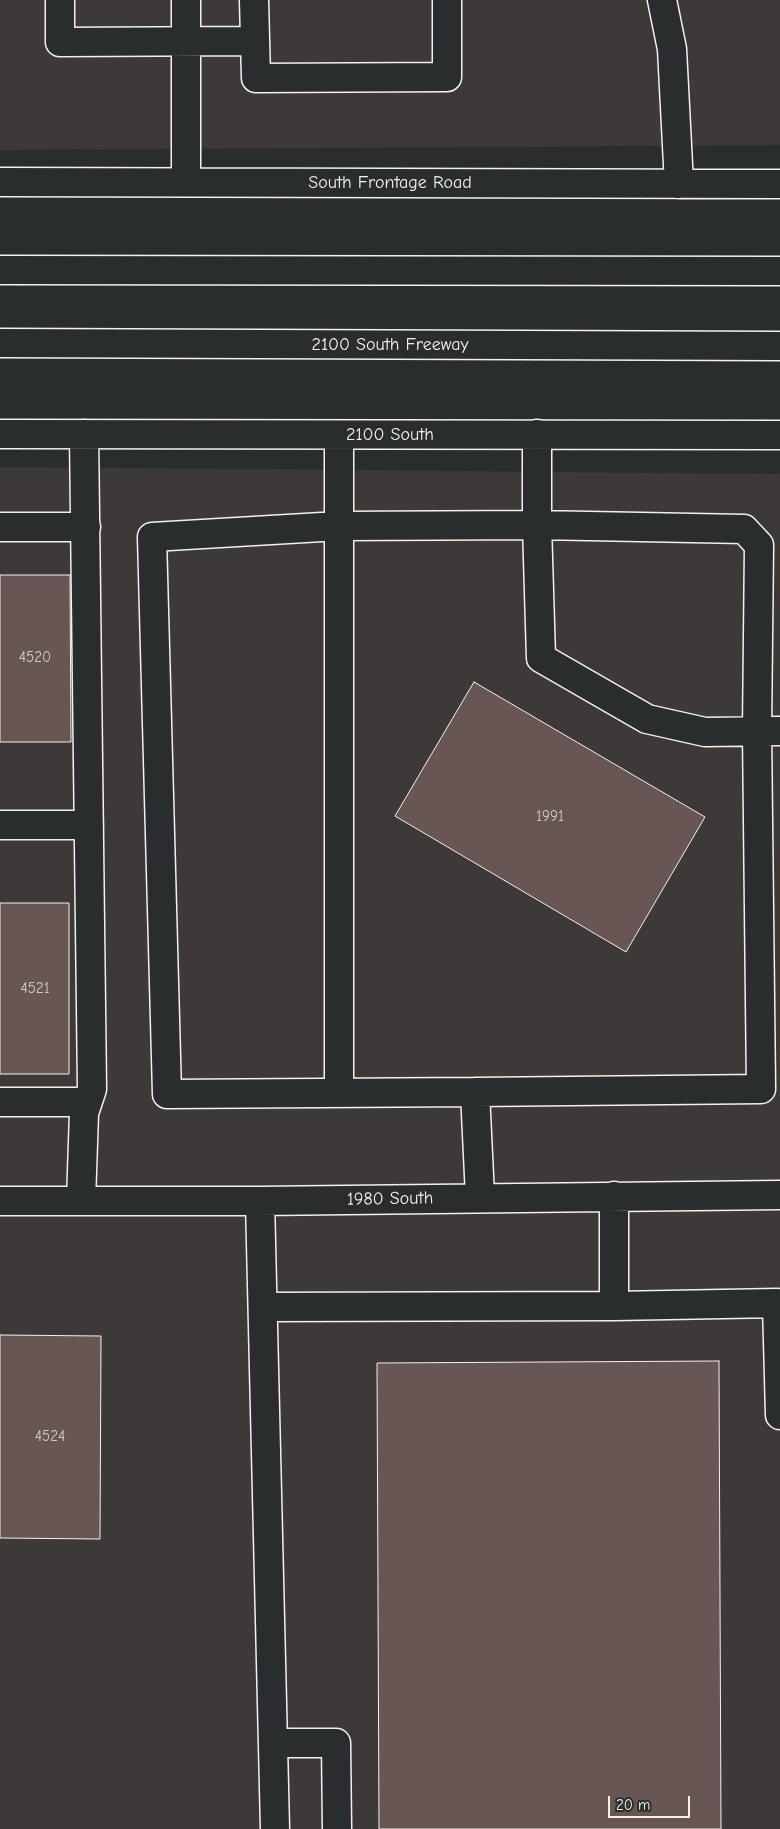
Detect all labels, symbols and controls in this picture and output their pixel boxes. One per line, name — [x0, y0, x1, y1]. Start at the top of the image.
street label: South Frontage Road — [308, 172, 472, 194]
street label: 2100 South Freeway — [312, 334, 468, 356]
street label: 2100 South — [346, 424, 434, 446]
house number: 4520 — [19, 649, 51, 667]
house number: 1991 — [536, 808, 564, 826]
house number: 4521 — [20, 980, 50, 998]
street label: 1980 South — [347, 1187, 433, 1211]
house number: 4524 — [35, 1428, 65, 1446]
scale bar — [610, 1786, 692, 1818]
text: 20 m — [616, 1796, 650, 1814]

